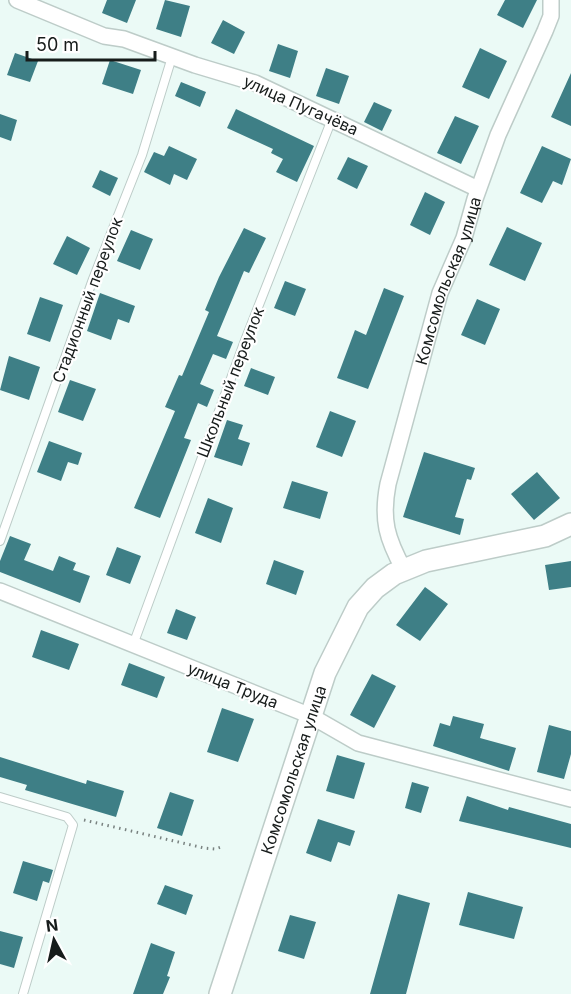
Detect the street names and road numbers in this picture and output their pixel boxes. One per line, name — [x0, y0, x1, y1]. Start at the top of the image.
street label: улица Пугачёва — [241, 71, 361, 139]
street label: Комсомольская улица — [411, 194, 485, 367]
street label: Стадионный переулок — [48, 214, 126, 386]
street label: Школьный переулок — [192, 303, 268, 460]
street label: улица Труда — [185, 658, 281, 712]
street label: Комсомольская улица — [256, 683, 330, 857]

